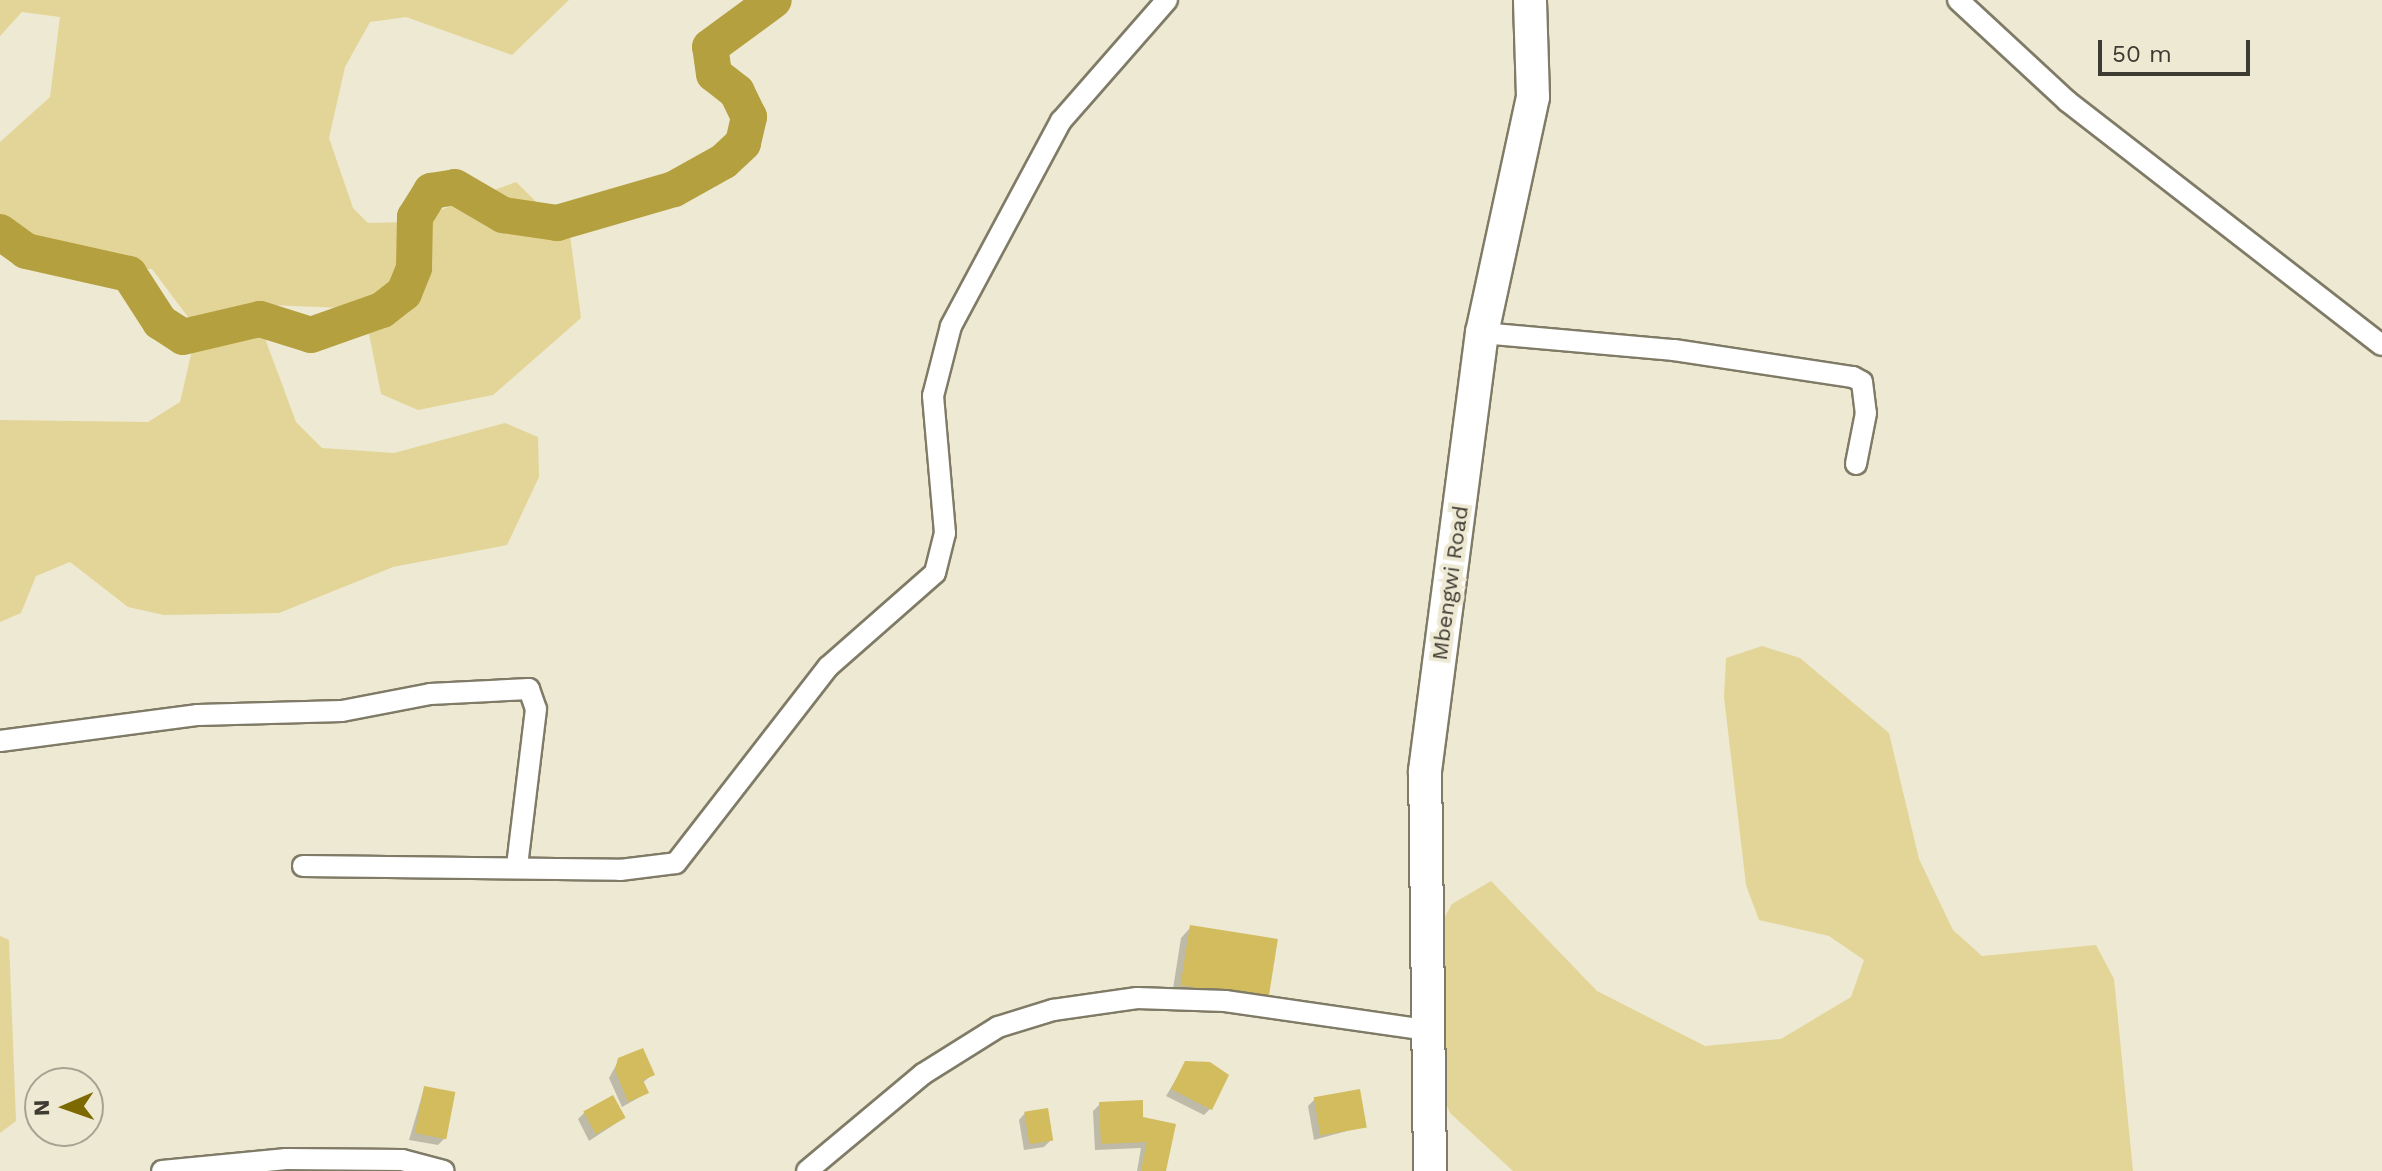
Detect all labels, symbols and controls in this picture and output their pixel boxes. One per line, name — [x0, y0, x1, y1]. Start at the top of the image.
scale bar — [2102, 24, 2254, 74]
text: 50 m — [2112, 40, 2172, 68]
street label: Mbengwi Road — [1426, 504, 1474, 662]
north arrow — [24, 1067, 104, 1147]
text: N — [29, 1099, 54, 1116]

